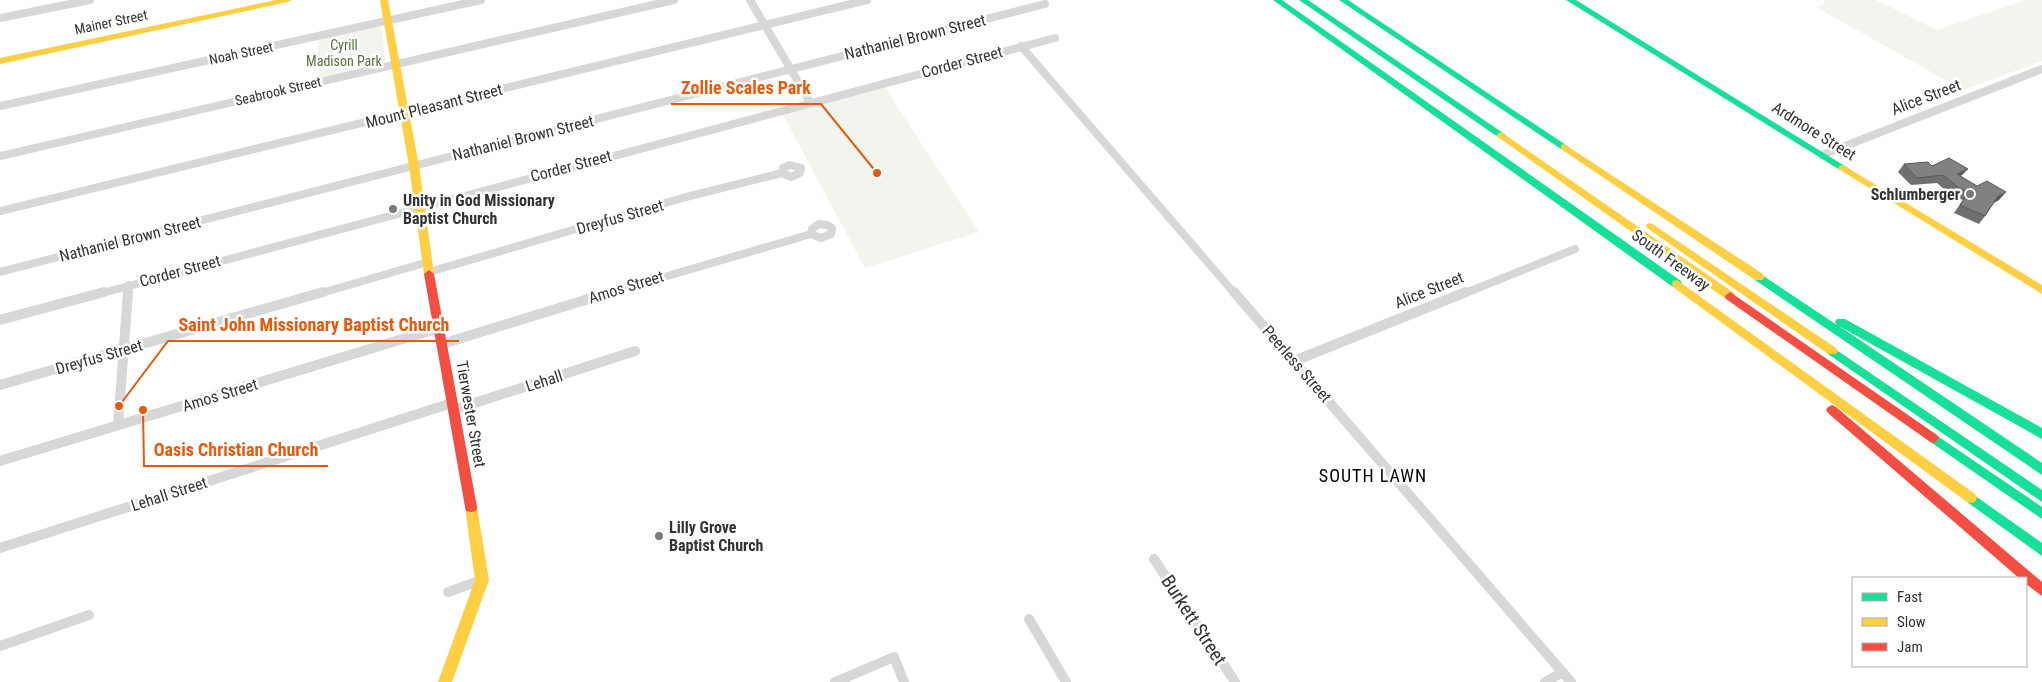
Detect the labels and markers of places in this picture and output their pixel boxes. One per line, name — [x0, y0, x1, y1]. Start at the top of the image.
callout: Zollie Scales Park — [671, 71, 821, 104]
place label: Schlumberger — [1871, 185, 1960, 204]
marker: Schlumberger — [1964, 188, 1976, 200]
place label: Unity in God Missionary Baptist Church — [403, 191, 555, 228]
marker: Unity in God Missionary Baptist Church — [387, 203, 399, 215]
callout: Saint John Missionary Baptist Church — [168, 308, 459, 341]
callout: Oasis Christian Church — [144, 433, 328, 466]
place label: Lilly Grove Baptist Church — [669, 518, 764, 555]
marker: Lilly Grove Baptist Church — [653, 530, 665, 542]

